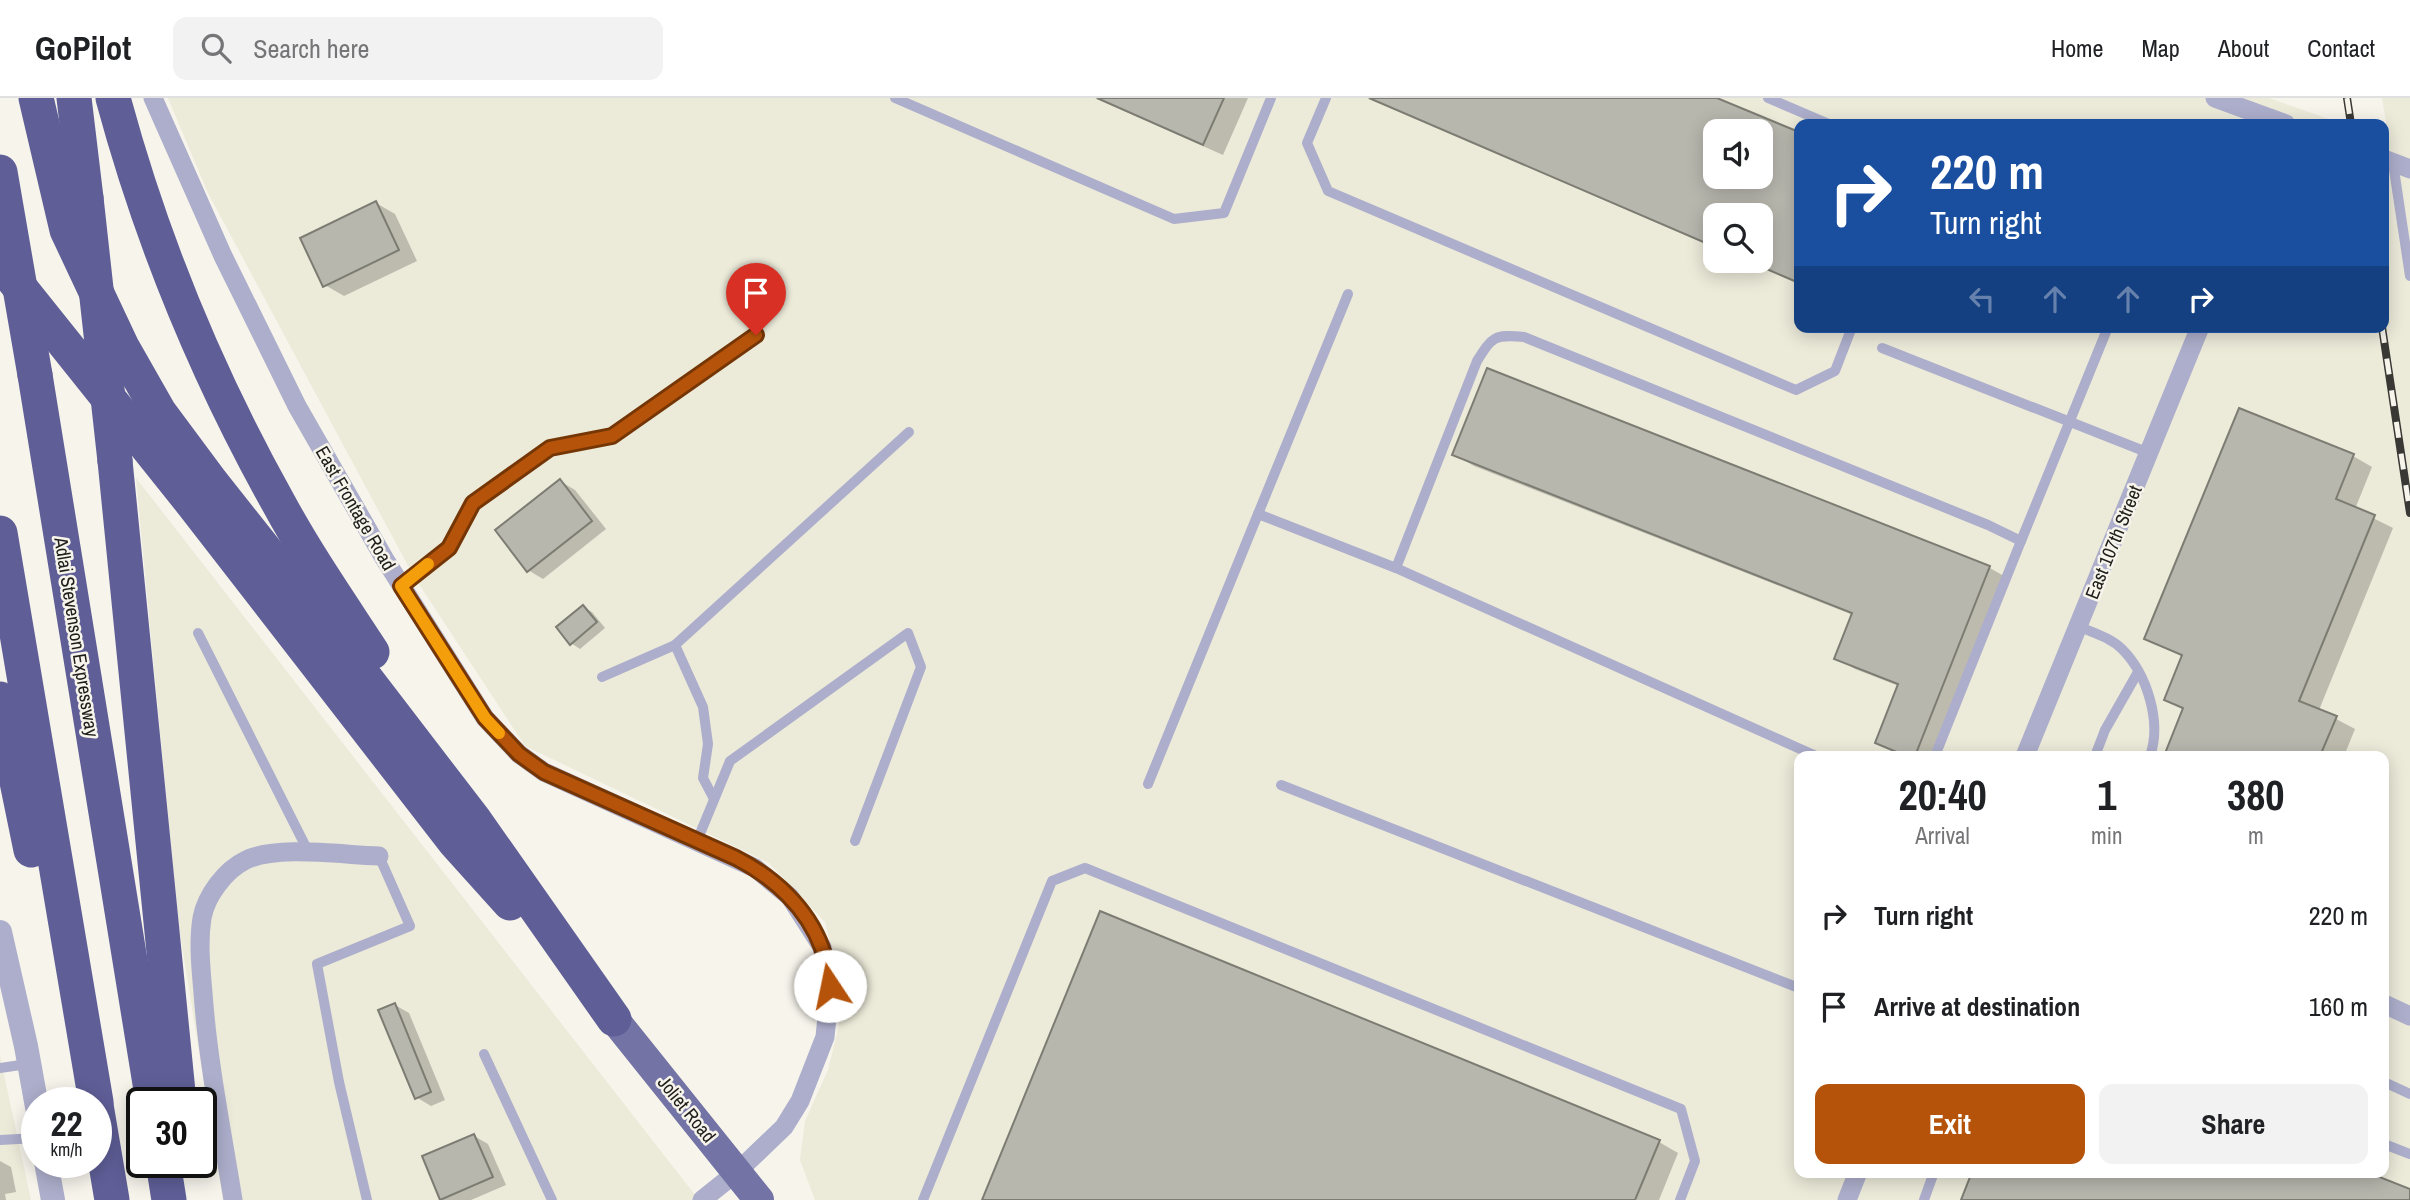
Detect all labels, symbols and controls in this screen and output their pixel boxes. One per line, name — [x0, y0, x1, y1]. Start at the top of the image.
search box — [173, 17, 663, 80]
text: GoPilot — [35, 26, 131, 70]
icon: search — [197, 29, 235, 67]
text: Search here — [253, 31, 369, 66]
text: Home — [2051, 32, 2103, 64]
text: Map — [2141, 32, 2180, 64]
text: About — [2218, 32, 2269, 64]
text: Contact — [2307, 32, 2375, 64]
map controls — [1703, 119, 1773, 273]
button: sound — [1703, 119, 1773, 189]
text: 220 m — [1930, 138, 2044, 204]
icon: right — [1815, 147, 1906, 238]
text: Turn right — [1930, 201, 2042, 244]
button: search — [1703, 203, 1773, 273]
pin — [726, 263, 786, 335]
icon: arrive — [737, 274, 775, 312]
icon: left — [1963, 280, 2001, 318]
icon: ahead — [2036, 280, 2074, 318]
icon: ahead — [2109, 280, 2147, 318]
icon: right — [2182, 280, 2220, 318]
street label: East Frontage Road — [310, 441, 402, 575]
street label: East 107th Street — [2078, 481, 2148, 603]
street label: Adlai Stevenson Expressway — [48, 534, 106, 739]
text: 20:40 — [1899, 767, 1987, 823]
text: 1 — [2097, 767, 2116, 823]
text: 380 — [2227, 767, 2285, 823]
text: Arrival — [1915, 820, 1970, 851]
text: min — [2091, 820, 2123, 851]
text: m — [2248, 820, 2264, 851]
icon: right — [1815, 897, 1853, 935]
text: Turn right — [1874, 898, 1973, 933]
text: 220 m — [2309, 898, 2368, 933]
position arrow — [793, 949, 867, 1023]
icon: arrive — [1815, 988, 1853, 1026]
text: Arrive at destination — [1874, 989, 2080, 1024]
text: 160 m — [2309, 989, 2368, 1024]
street label: Joliet Road — [652, 1070, 722, 1148]
button: Exit — [1815, 1084, 2085, 1164]
button: Share — [2099, 1084, 2368, 1164]
speed limit sign: 30 — [126, 1087, 217, 1178]
text: 22 — [51, 1100, 82, 1147]
text: km/h — [51, 1137, 83, 1162]

